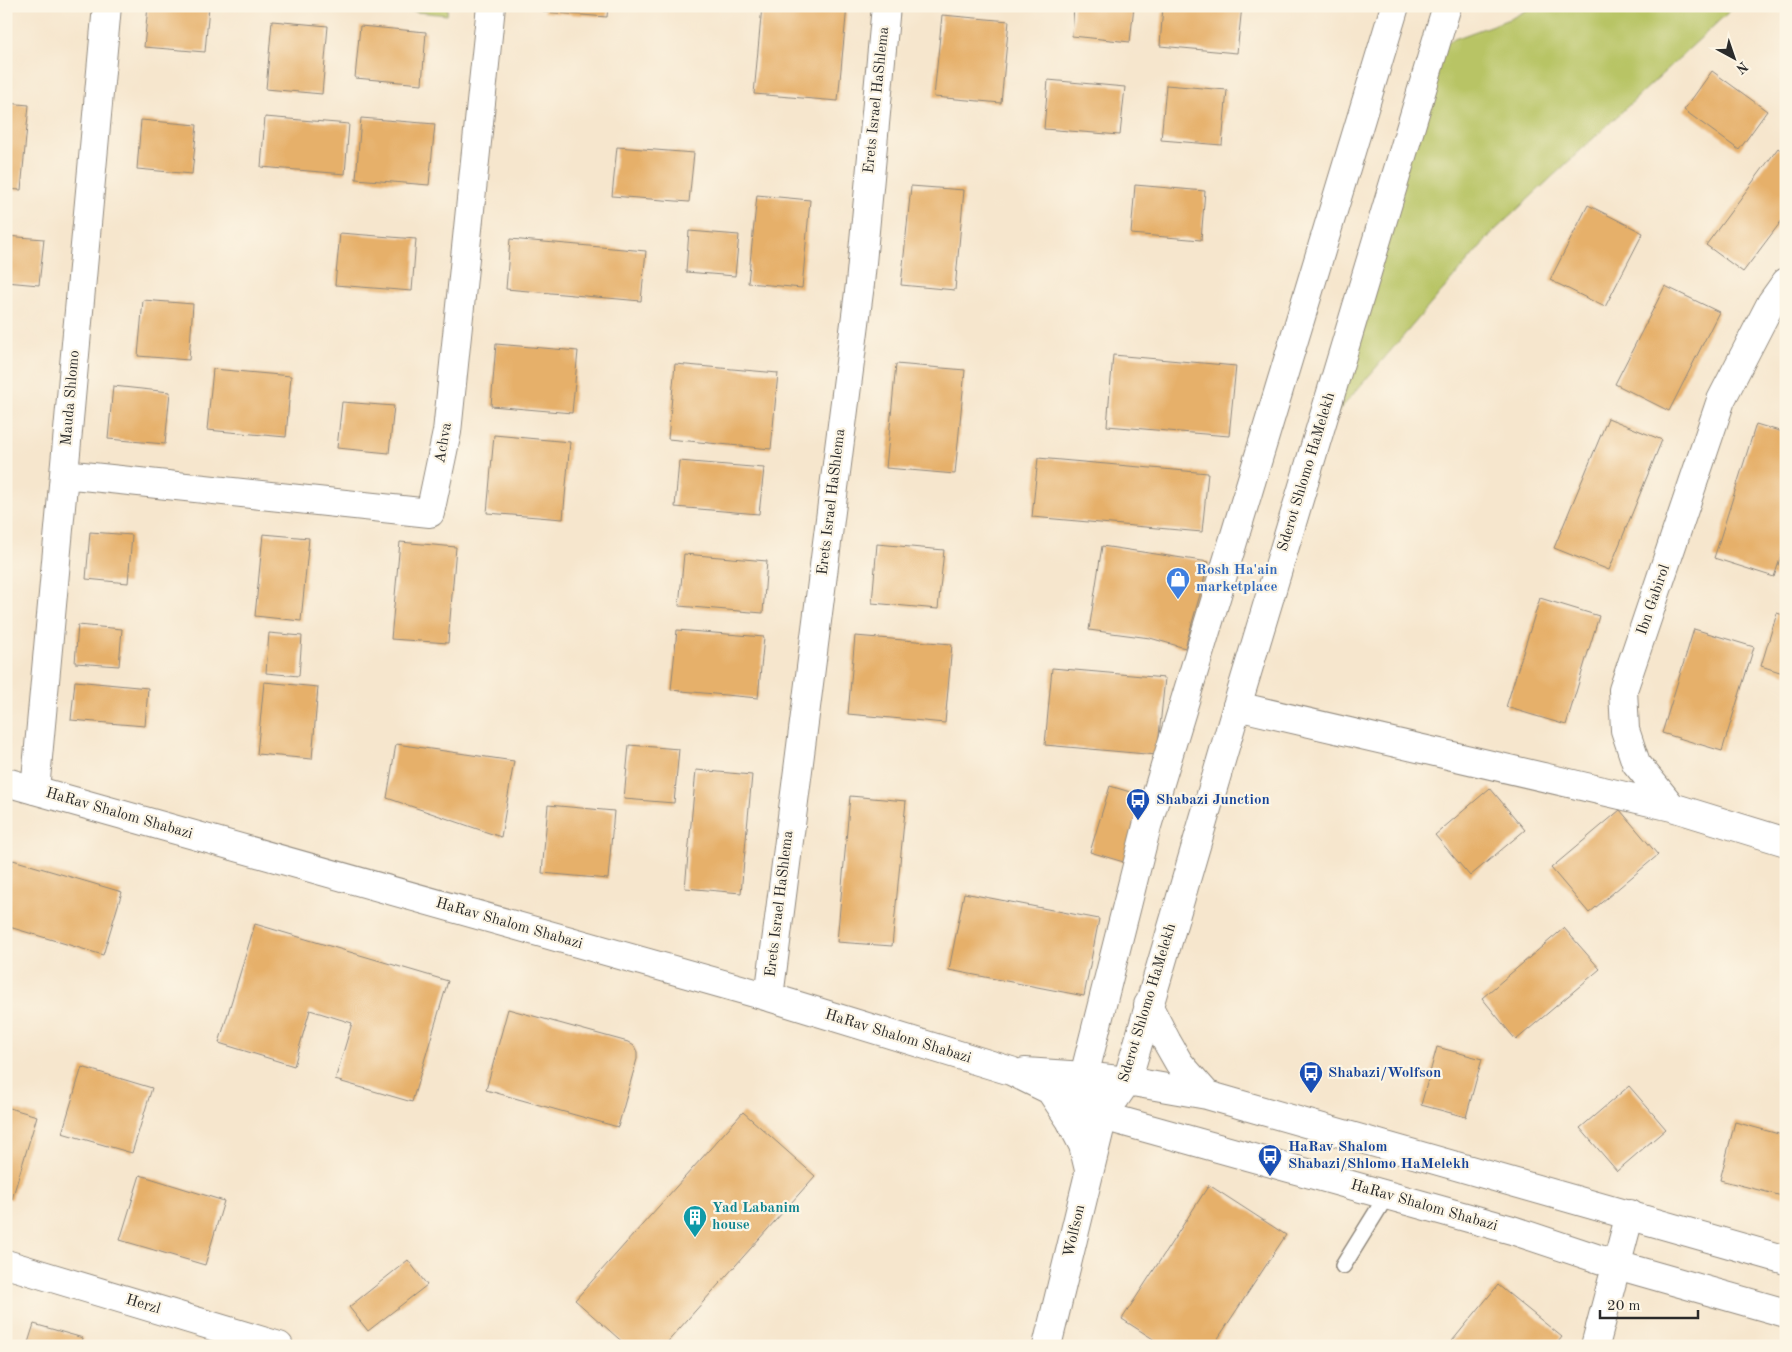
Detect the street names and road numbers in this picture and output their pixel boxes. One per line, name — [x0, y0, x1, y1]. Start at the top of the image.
street label: Erets Israel HaShlema — [862, 25, 892, 174]
street label: Mauda Shlomo — [59, 350, 83, 446]
street label: Sderot Shlomo HaMelekh — [1276, 391, 1338, 553]
street label: Achva — [433, 421, 455, 465]
street label: Erets Israel HaShlema — [816, 427, 849, 576]
street label: Ibn Gabirol — [1635, 563, 1673, 637]
street label: HaRav Shalom Shabazi — [44, 786, 194, 842]
street label: Erets Israel HaShlema — [764, 829, 797, 978]
street label: HaRav Shalom Shabazi — [434, 896, 584, 952]
street label: Sderot Shlomo HaMelekh — [1117, 922, 1179, 1084]
street label: HaRav Shalom Shabazi — [823, 1008, 973, 1066]
street label: HaRav Shalom Shabazi — [1349, 1178, 1499, 1234]
street label: Wolfson — [1062, 1203, 1088, 1259]
street label: Herzl — [124, 1293, 162, 1317]

